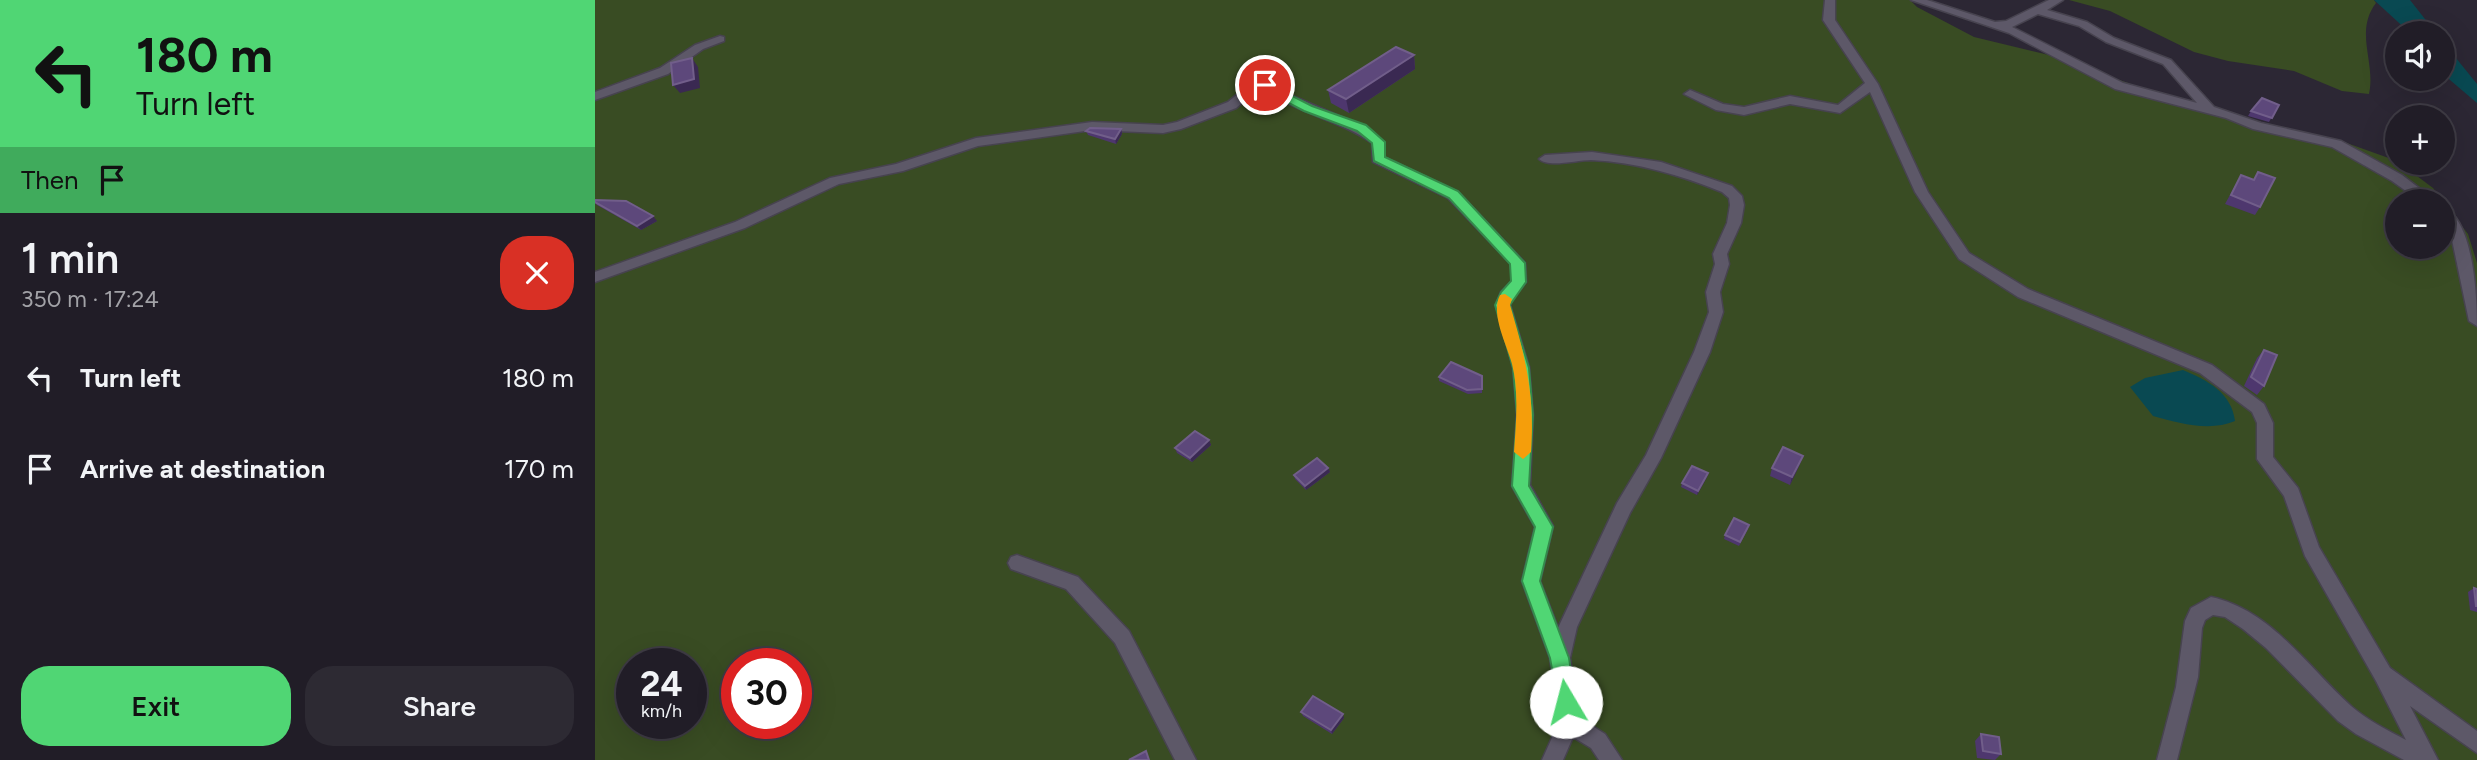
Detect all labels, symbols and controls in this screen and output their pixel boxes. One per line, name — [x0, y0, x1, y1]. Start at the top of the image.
map controls — [2385, 21, 2455, 259]
button: sound — [2385, 21, 2455, 91]
text: 180 m — [136, 25, 273, 84]
icon: left — [21, 28, 112, 119]
pin — [1235, 55, 1295, 115]
icon: arrive — [1246, 66, 1284, 104]
text: Turn left — [136, 85, 255, 123]
button: + — [2385, 105, 2455, 175]
icon: arrive — [93, 161, 131, 199]
text: Then — [21, 164, 79, 196]
button: − — [2385, 189, 2455, 259]
text: 1 min — [21, 233, 119, 284]
button: close — [500, 236, 574, 310]
text: 350 m · 17:24 — [21, 285, 159, 313]
icon: left — [21, 359, 59, 397]
text: Turn left — [80, 362, 181, 394]
text: 180 m — [502, 362, 574, 394]
icon: arrive — [21, 450, 59, 488]
text: Arrive at destination — [80, 453, 325, 485]
text: 170 m — [504, 453, 574, 485]
speed limit sign: 30 — [721, 648, 812, 739]
text: 24 — [640, 663, 683, 705]
position arrow — [1529, 665, 1603, 739]
button: Exit — [21, 666, 291, 746]
button: Share — [305, 666, 574, 746]
text: km/h — [641, 700, 682, 722]

